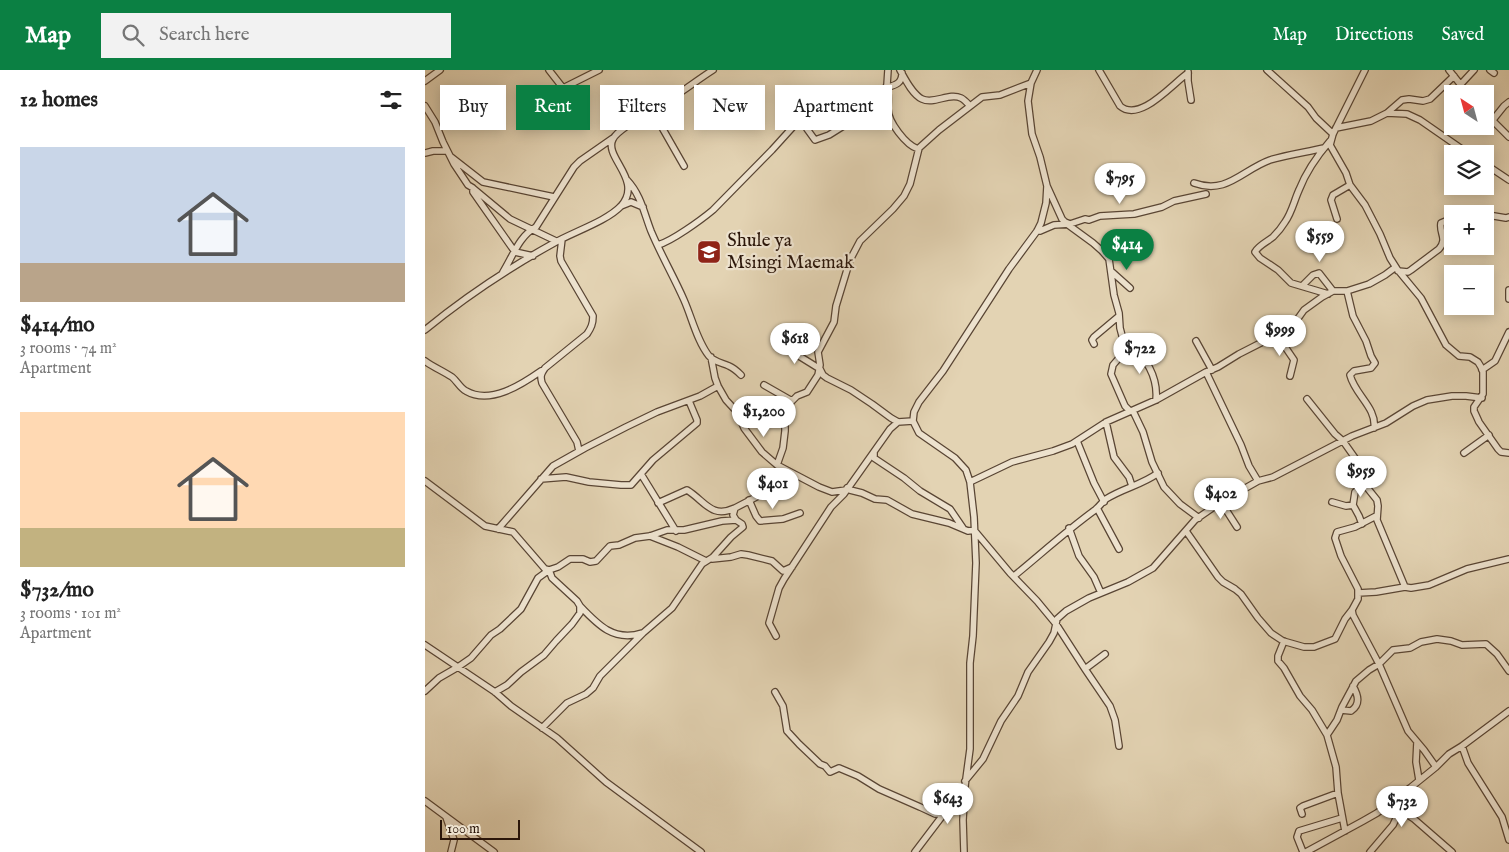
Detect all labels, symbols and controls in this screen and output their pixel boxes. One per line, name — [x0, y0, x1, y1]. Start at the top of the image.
search box — [101, 13, 451, 58]
text: Map — [25, 20, 71, 51]
icon: search — [119, 21, 147, 49]
text: Search here — [159, 23, 250, 47]
text: Map — [1273, 24, 1307, 47]
text: Directions — [1335, 24, 1413, 47]
text: Saved — [1441, 24, 1484, 47]
chip: Buy — [440, 85, 506, 130]
chip: Rent — [516, 85, 590, 130]
chip: Filters — [600, 85, 684, 130]
chip: New — [694, 85, 765, 130]
chip: Apartment — [775, 85, 892, 130]
north arrow — [1444, 85, 1494, 135]
map controls — [1444, 85, 1494, 315]
icon: filters — [377, 86, 405, 114]
text: 12 homes — [20, 87, 98, 114]
button: layers — [1444, 145, 1494, 195]
pin: $795 — [1090, 162, 1150, 205]
text: $795 — [1105, 169, 1135, 189]
icon: home — [168, 179, 258, 269]
button: + — [1444, 205, 1494, 255]
pin: $559 — [1290, 220, 1350, 263]
text: $559 — [1306, 227, 1334, 247]
pin: $414 — [1097, 228, 1157, 271]
place label: Shule ya Msingi Maemak — [727, 229, 855, 275]
text: $414 — [1112, 235, 1142, 255]
school or university icon: Shule ya Msingi Maemak — [696, 239, 722, 265]
button: − — [1444, 265, 1494, 315]
text: $414/mo — [20, 312, 95, 339]
pin: $999 — [1250, 314, 1310, 357]
text: $999 — [1265, 321, 1295, 341]
pin: $618 — [765, 322, 825, 365]
text: $618 — [781, 329, 809, 349]
pin: $722 — [1110, 332, 1170, 375]
text: 3 rooms · 74 m² — [20, 339, 117, 359]
text: $722 — [1124, 339, 1156, 359]
text: Apartment — [20, 359, 91, 379]
pin: $1,200 — [723, 396, 805, 438]
text: $1,200 — [743, 402, 785, 422]
icon: home — [168, 444, 258, 534]
pin: $959 — [1331, 456, 1391, 498]
text: $959 — [1347, 462, 1375, 482]
pin: $401 — [743, 468, 803, 510]
text: $401 — [758, 474, 788, 494]
pin: $402 — [1191, 478, 1251, 520]
text: $402 — [1205, 484, 1237, 504]
text: $732/mo — [20, 577, 94, 604]
text: 3 rooms · 101 m² — [20, 604, 121, 624]
text: Apartment — [20, 624, 91, 644]
pin: $643 — [918, 782, 978, 825]
pin: $732 — [1372, 786, 1432, 828]
text: $643 — [933, 789, 963, 809]
text: $732 — [1387, 792, 1417, 812]
scale bar — [440, 817, 520, 840]
text: 100 m — [447, 820, 480, 838]

